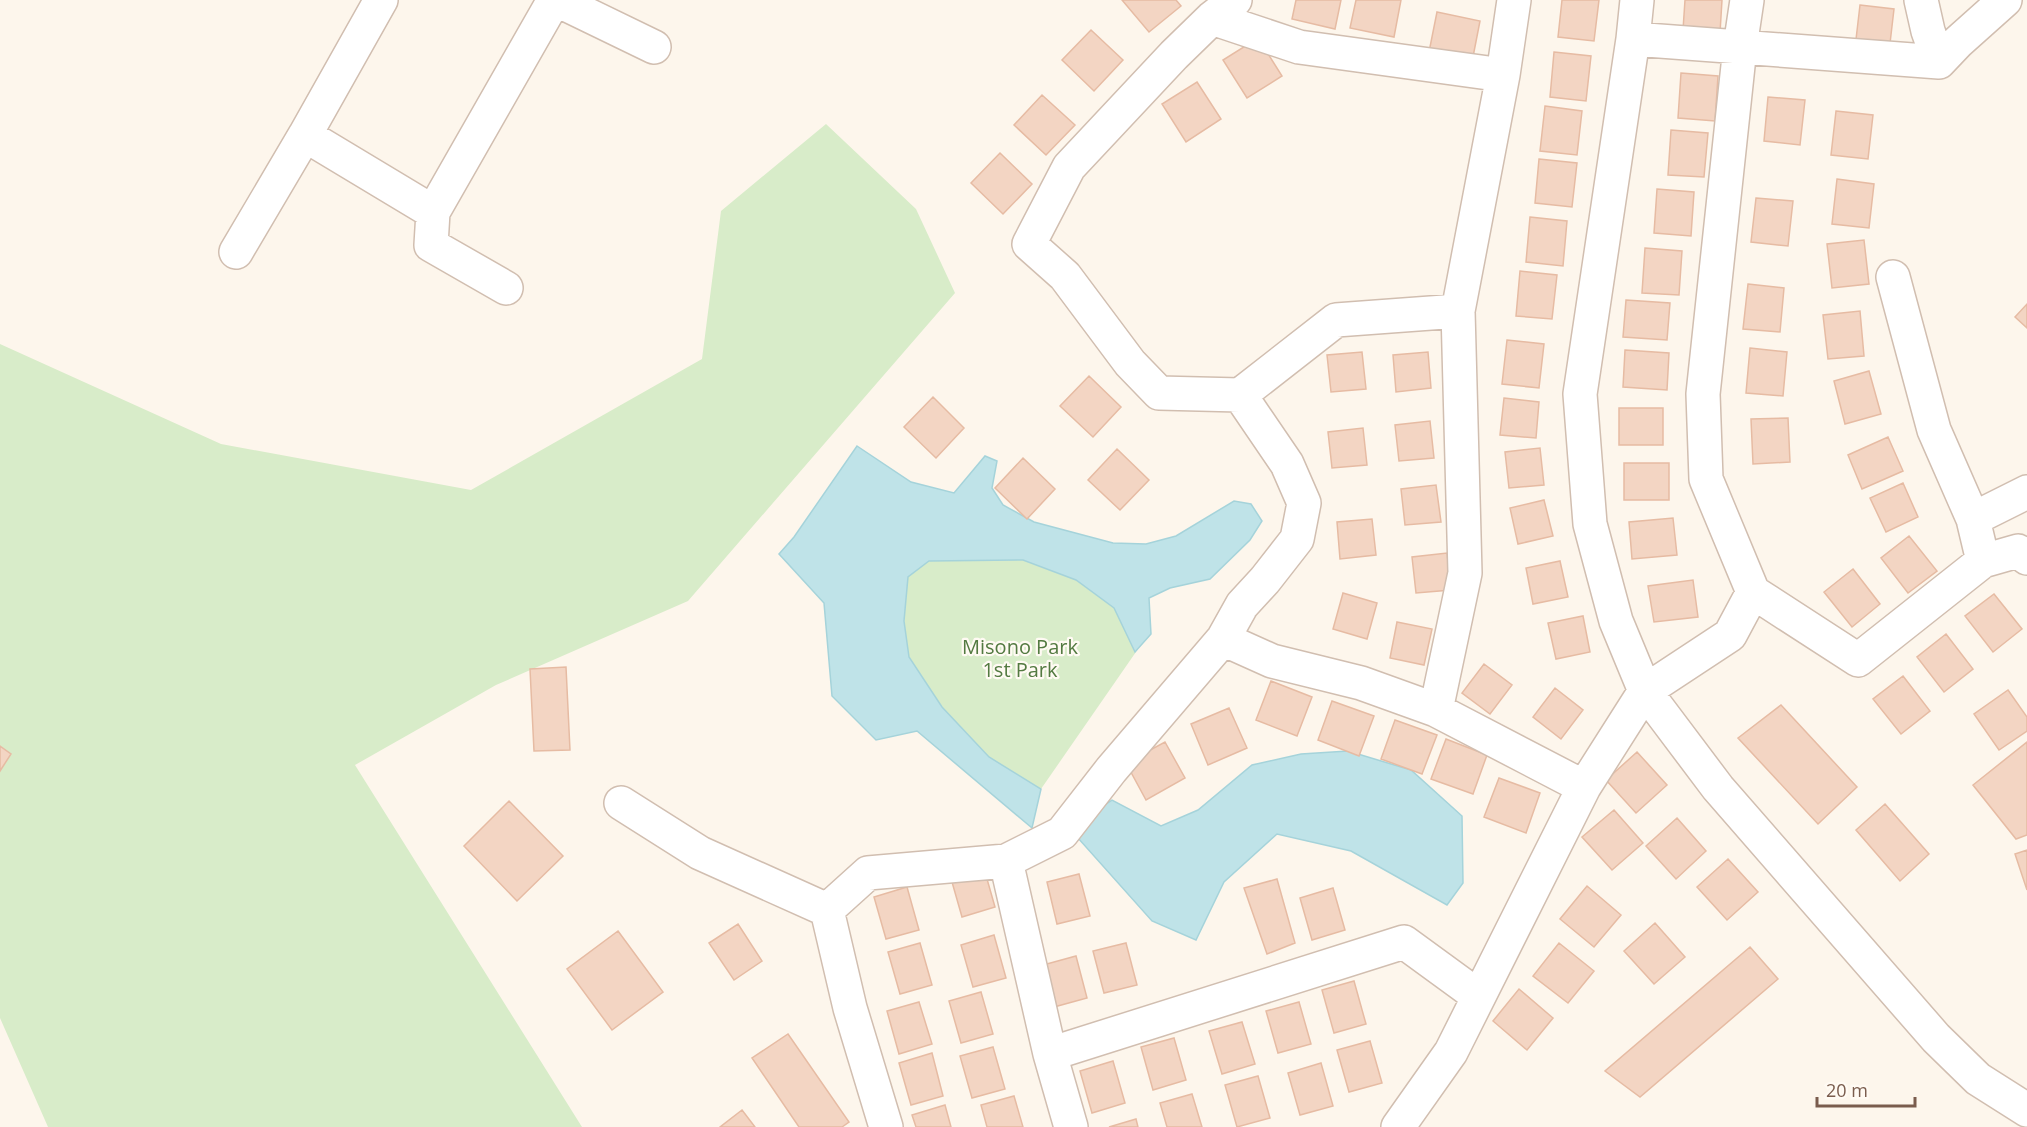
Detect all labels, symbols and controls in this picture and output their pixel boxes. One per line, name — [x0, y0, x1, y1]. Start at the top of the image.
park label: Misono Park 1st Park — [962, 633, 1078, 683]
scale bar — [1817, 1070, 1914, 1108]
text: 20 m — [1826, 1078, 1868, 1102]

